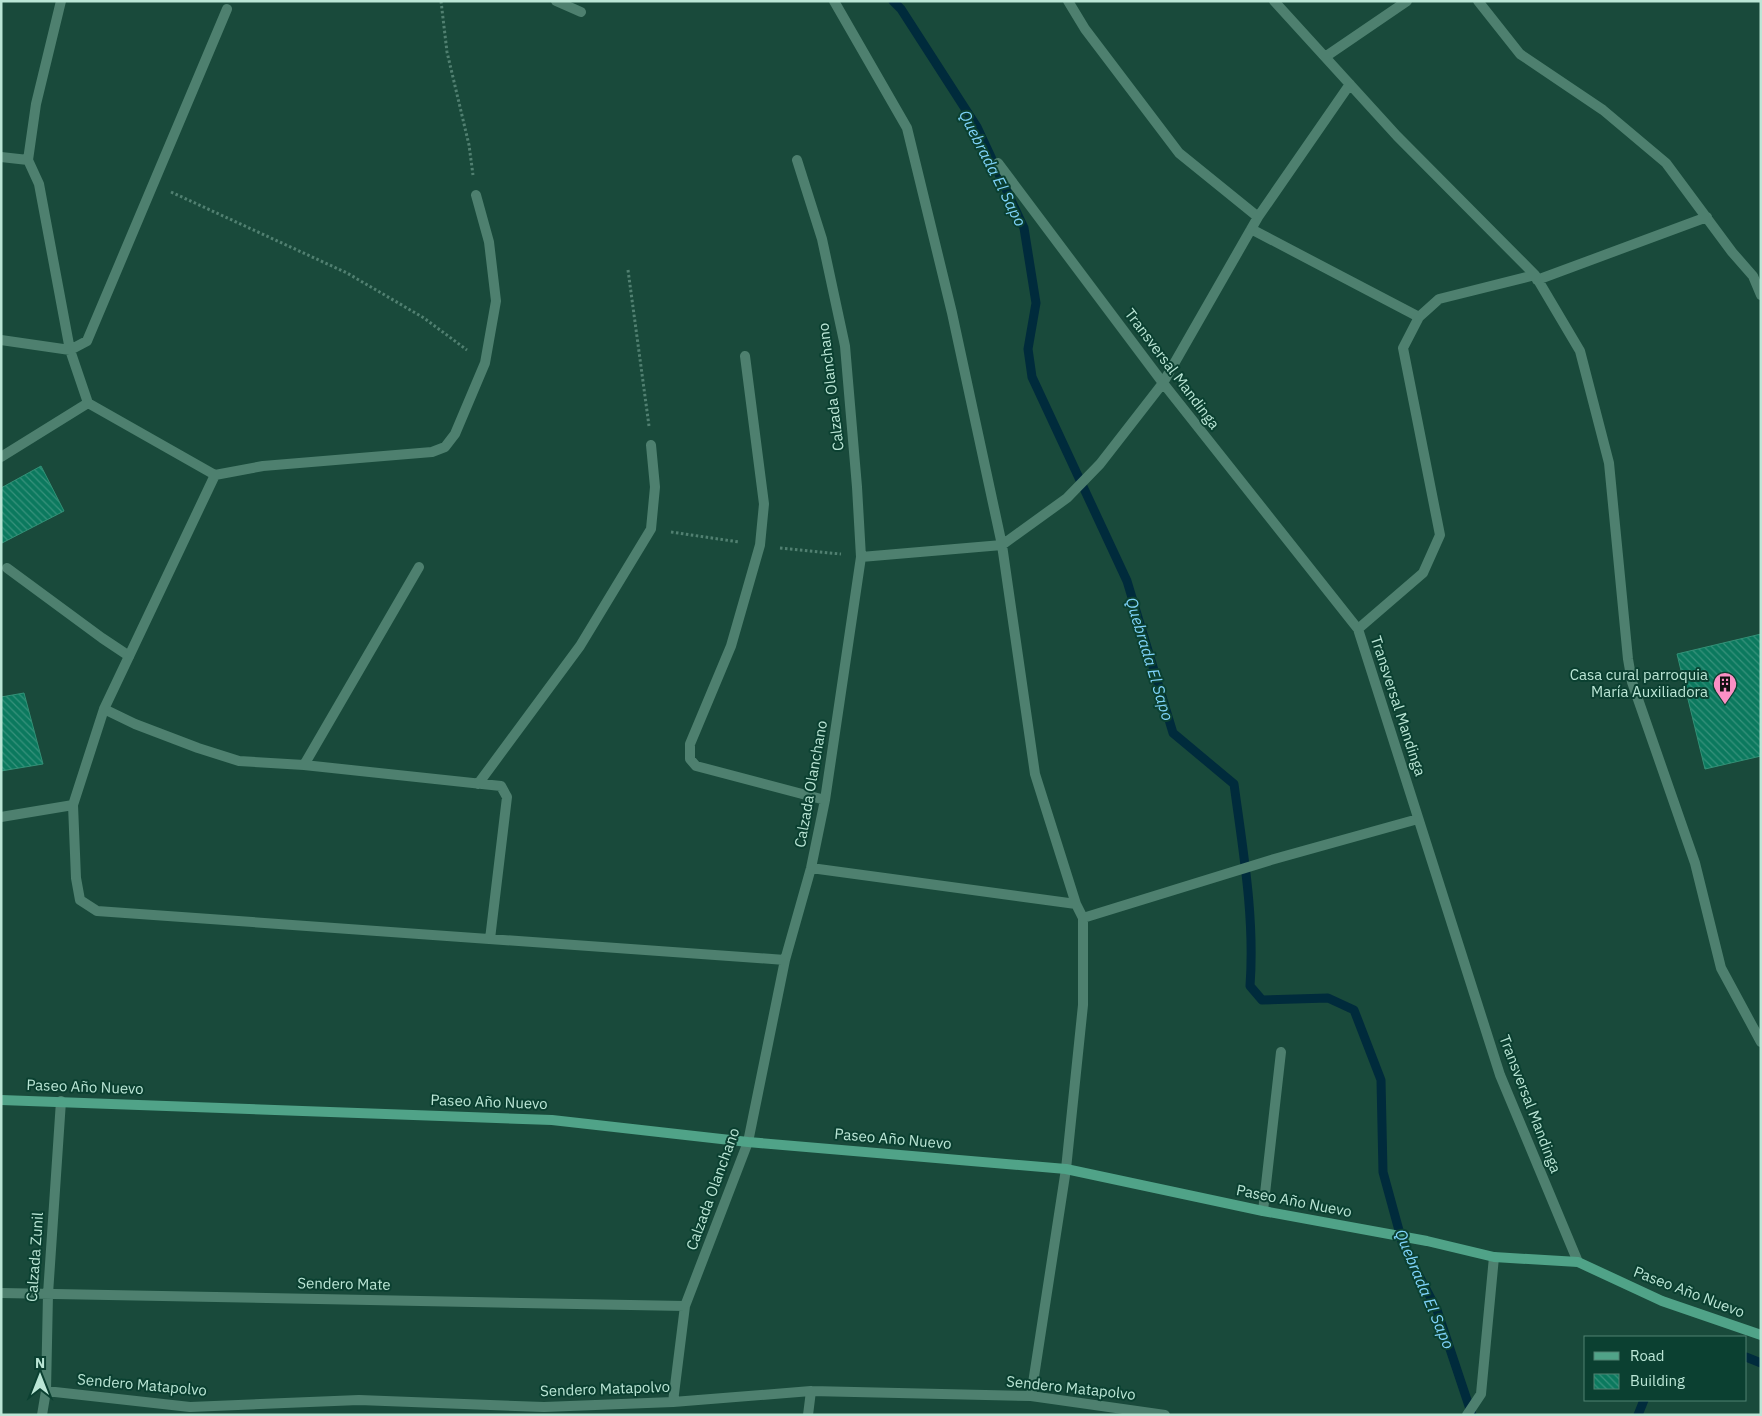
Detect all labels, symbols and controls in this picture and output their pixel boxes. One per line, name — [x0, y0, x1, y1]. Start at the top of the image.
water label: Quebrada El Sapo — [955, 106, 1031, 230]
street label: Transversal Mandinga — [1121, 304, 1224, 433]
street label: Calzada Olanchano — [813, 322, 848, 452]
water label: Quebrada El Sapo — [1122, 595, 1178, 723]
street label: Transversal Mandinga — [1367, 633, 1430, 778]
place label: Casa cural parroquia María Auxiliadora — [1570, 665, 1708, 701]
building icon: Casa cural parroquia María Auxiliadora — [1712, 671, 1738, 705]
street label: Calzada Olanchano — [790, 719, 831, 849]
street label: Transversal Mandinga — [1495, 1032, 1566, 1176]
street label: Paseo Año Nuevo — [26, 1075, 144, 1098]
street label: Paseo Año Nuevo — [430, 1090, 548, 1113]
street label: Paseo Año Nuevo — [834, 1124, 952, 1153]
street label: Calzada Olanchano — [682, 1125, 743, 1253]
street label: Paseo Año Nuevo — [1235, 1180, 1354, 1221]
street label: Calzada Zunil — [22, 1211, 47, 1303]
water label: Quebrada El Sapo — [1391, 1226, 1459, 1352]
street label: Paseo Año Nuevo — [1631, 1262, 1747, 1321]
street label: Sendero Mate — [297, 1273, 391, 1294]
legend — [1584, 1336, 1747, 1401]
text: Road — [1630, 1346, 1665, 1365]
north arrow — [15, 1351, 65, 1401]
text: N — [35, 1354, 45, 1372]
street label: Sendero Matapolvo — [76, 1369, 208, 1400]
street label: Sendero Matapolvo — [1005, 1371, 1137, 1404]
text: Building — [1630, 1371, 1685, 1390]
street label: Sendero Matapolvo — [540, 1377, 670, 1400]

